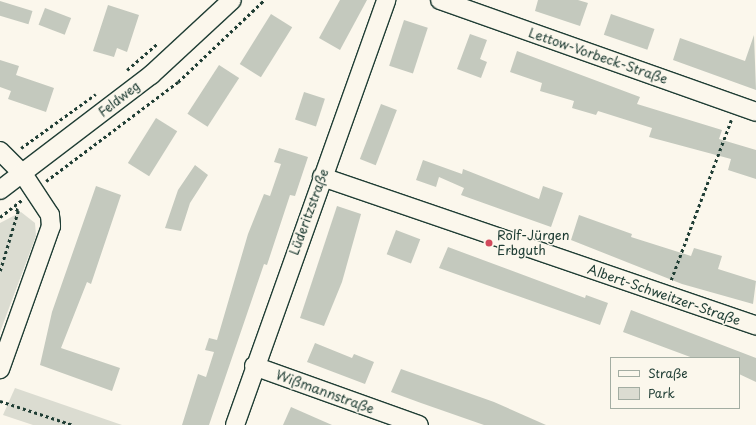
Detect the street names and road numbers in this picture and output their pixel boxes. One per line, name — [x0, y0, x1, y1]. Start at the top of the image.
street label: Lettow-Vorbeck-Straße — [526, 25, 670, 87]
street label: Feldweg — [95, 78, 143, 120]
street label: Lüderitzstraße — [286, 167, 332, 257]
street label: Albert-Schweitzer-Straße — [585, 261, 743, 329]
street label: Wißmannstraße — [274, 367, 376, 417]

